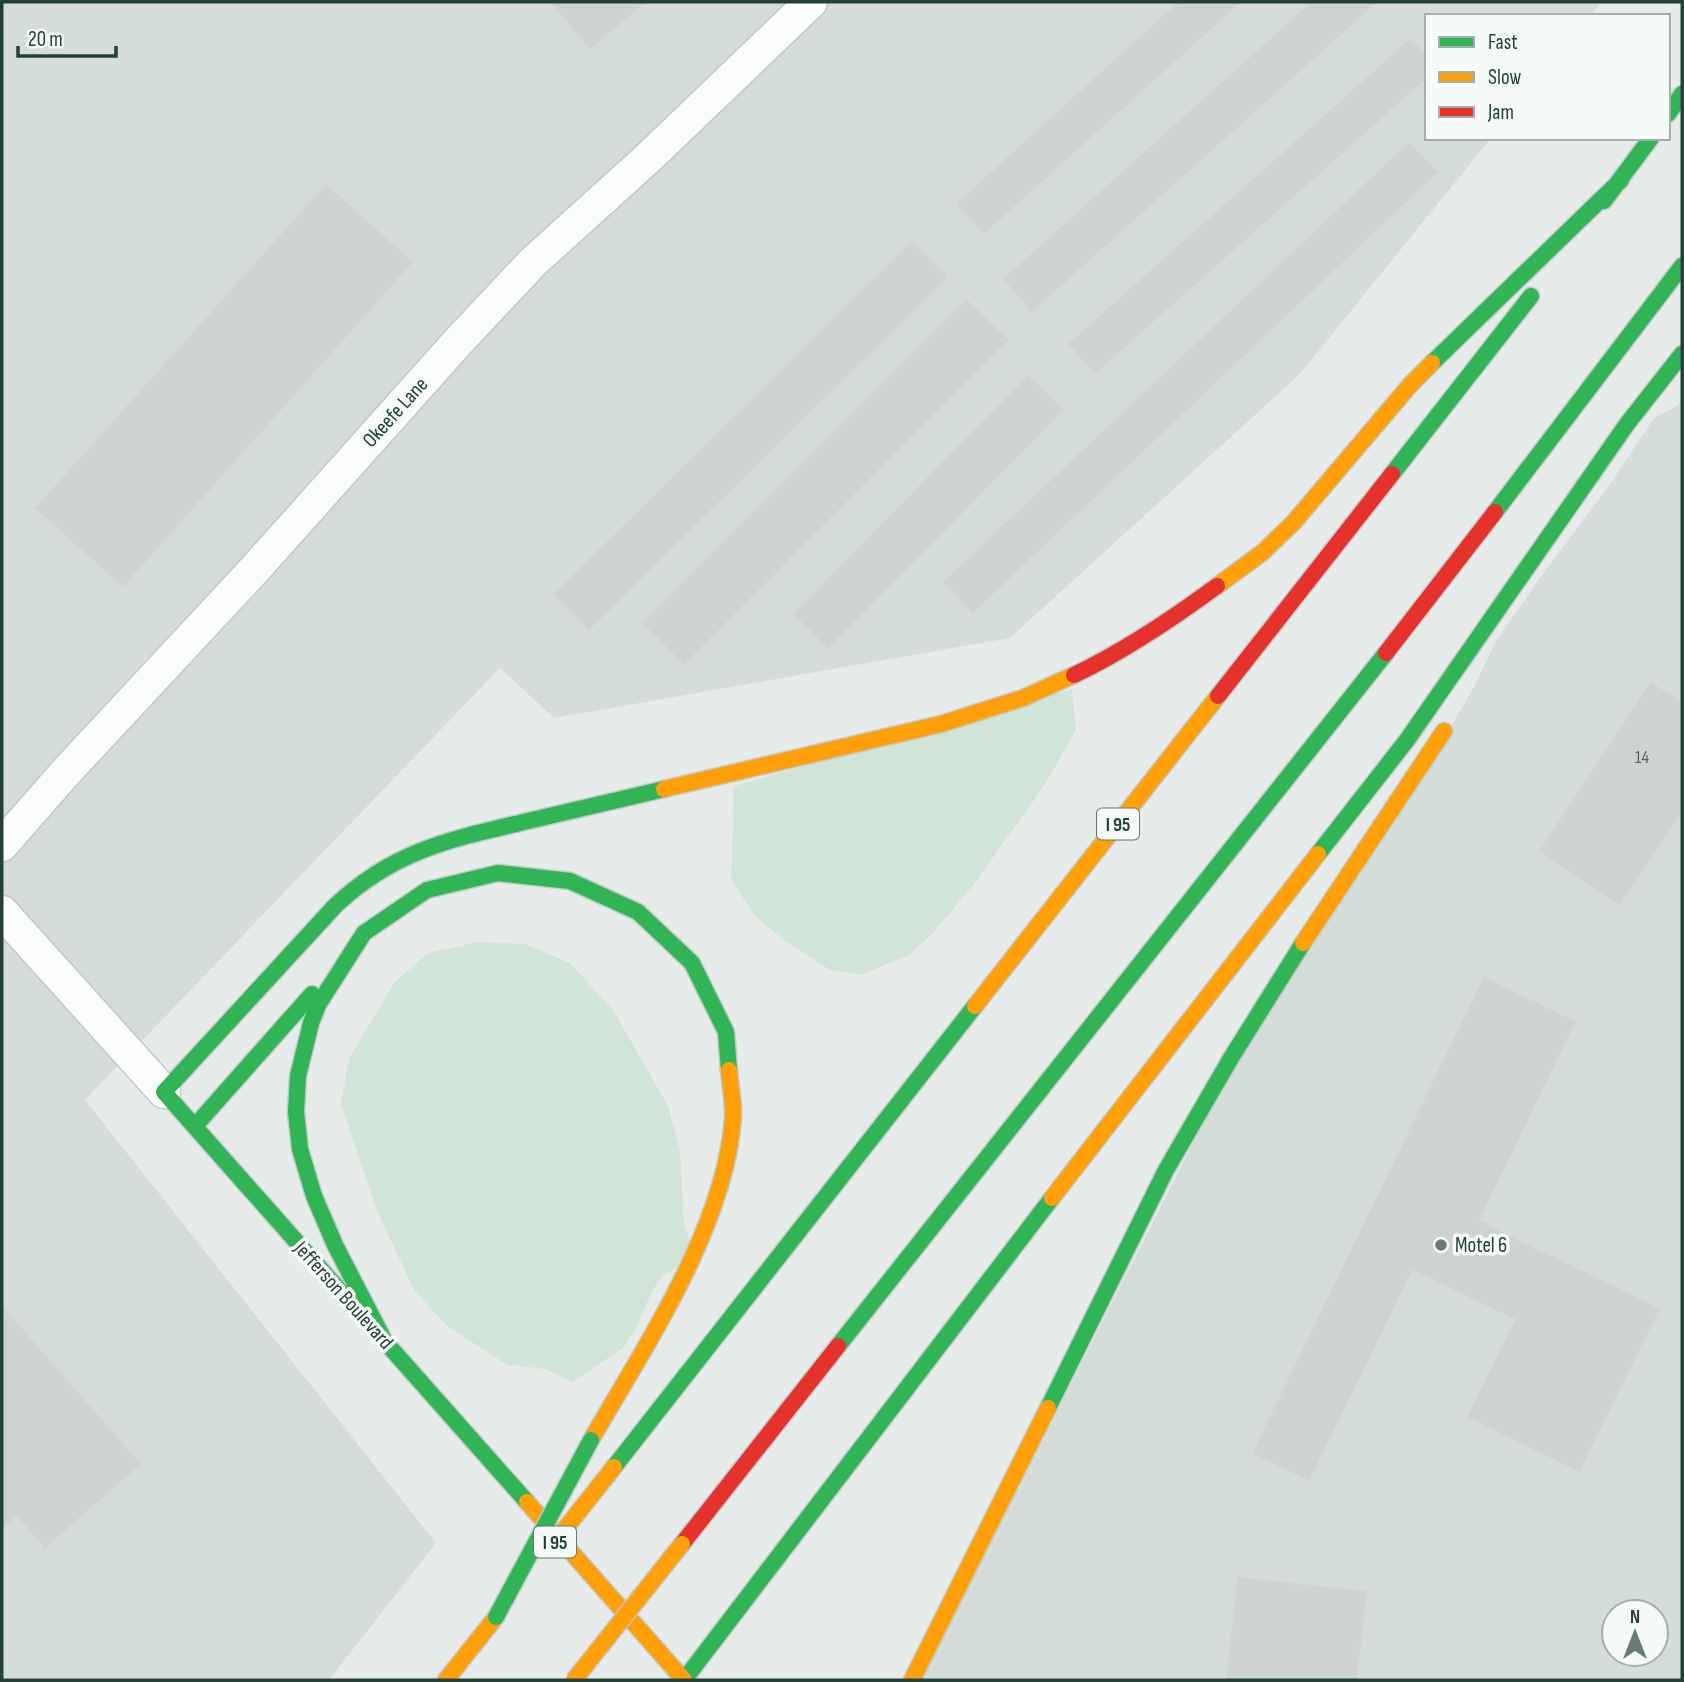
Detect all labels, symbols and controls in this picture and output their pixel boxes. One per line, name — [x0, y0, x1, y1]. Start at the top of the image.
scale bar — [18, 14, 116, 58]
legend — [1425, 14, 1670, 140]
text: 20 m — [28, 27, 63, 52]
text: Fast — [1488, 30, 1518, 55]
text: Slow — [1488, 65, 1522, 90]
text: Jam — [1487, 100, 1514, 125]
street label: Okeefe Lane — [357, 372, 433, 453]
house number: 14 — [1635, 747, 1649, 768]
road number: I 95 — [1097, 808, 1139, 839]
place label: Motel 6 — [1455, 1233, 1507, 1258]
street label: Jefferson Boulevard — [288, 1236, 399, 1354]
marker: Motel 6 — [1433, 1237, 1449, 1253]
road number: I 95 — [534, 1526, 576, 1558]
north arrow — [1600, 1598, 1670, 1668]
text: N — [1630, 1606, 1640, 1629]

